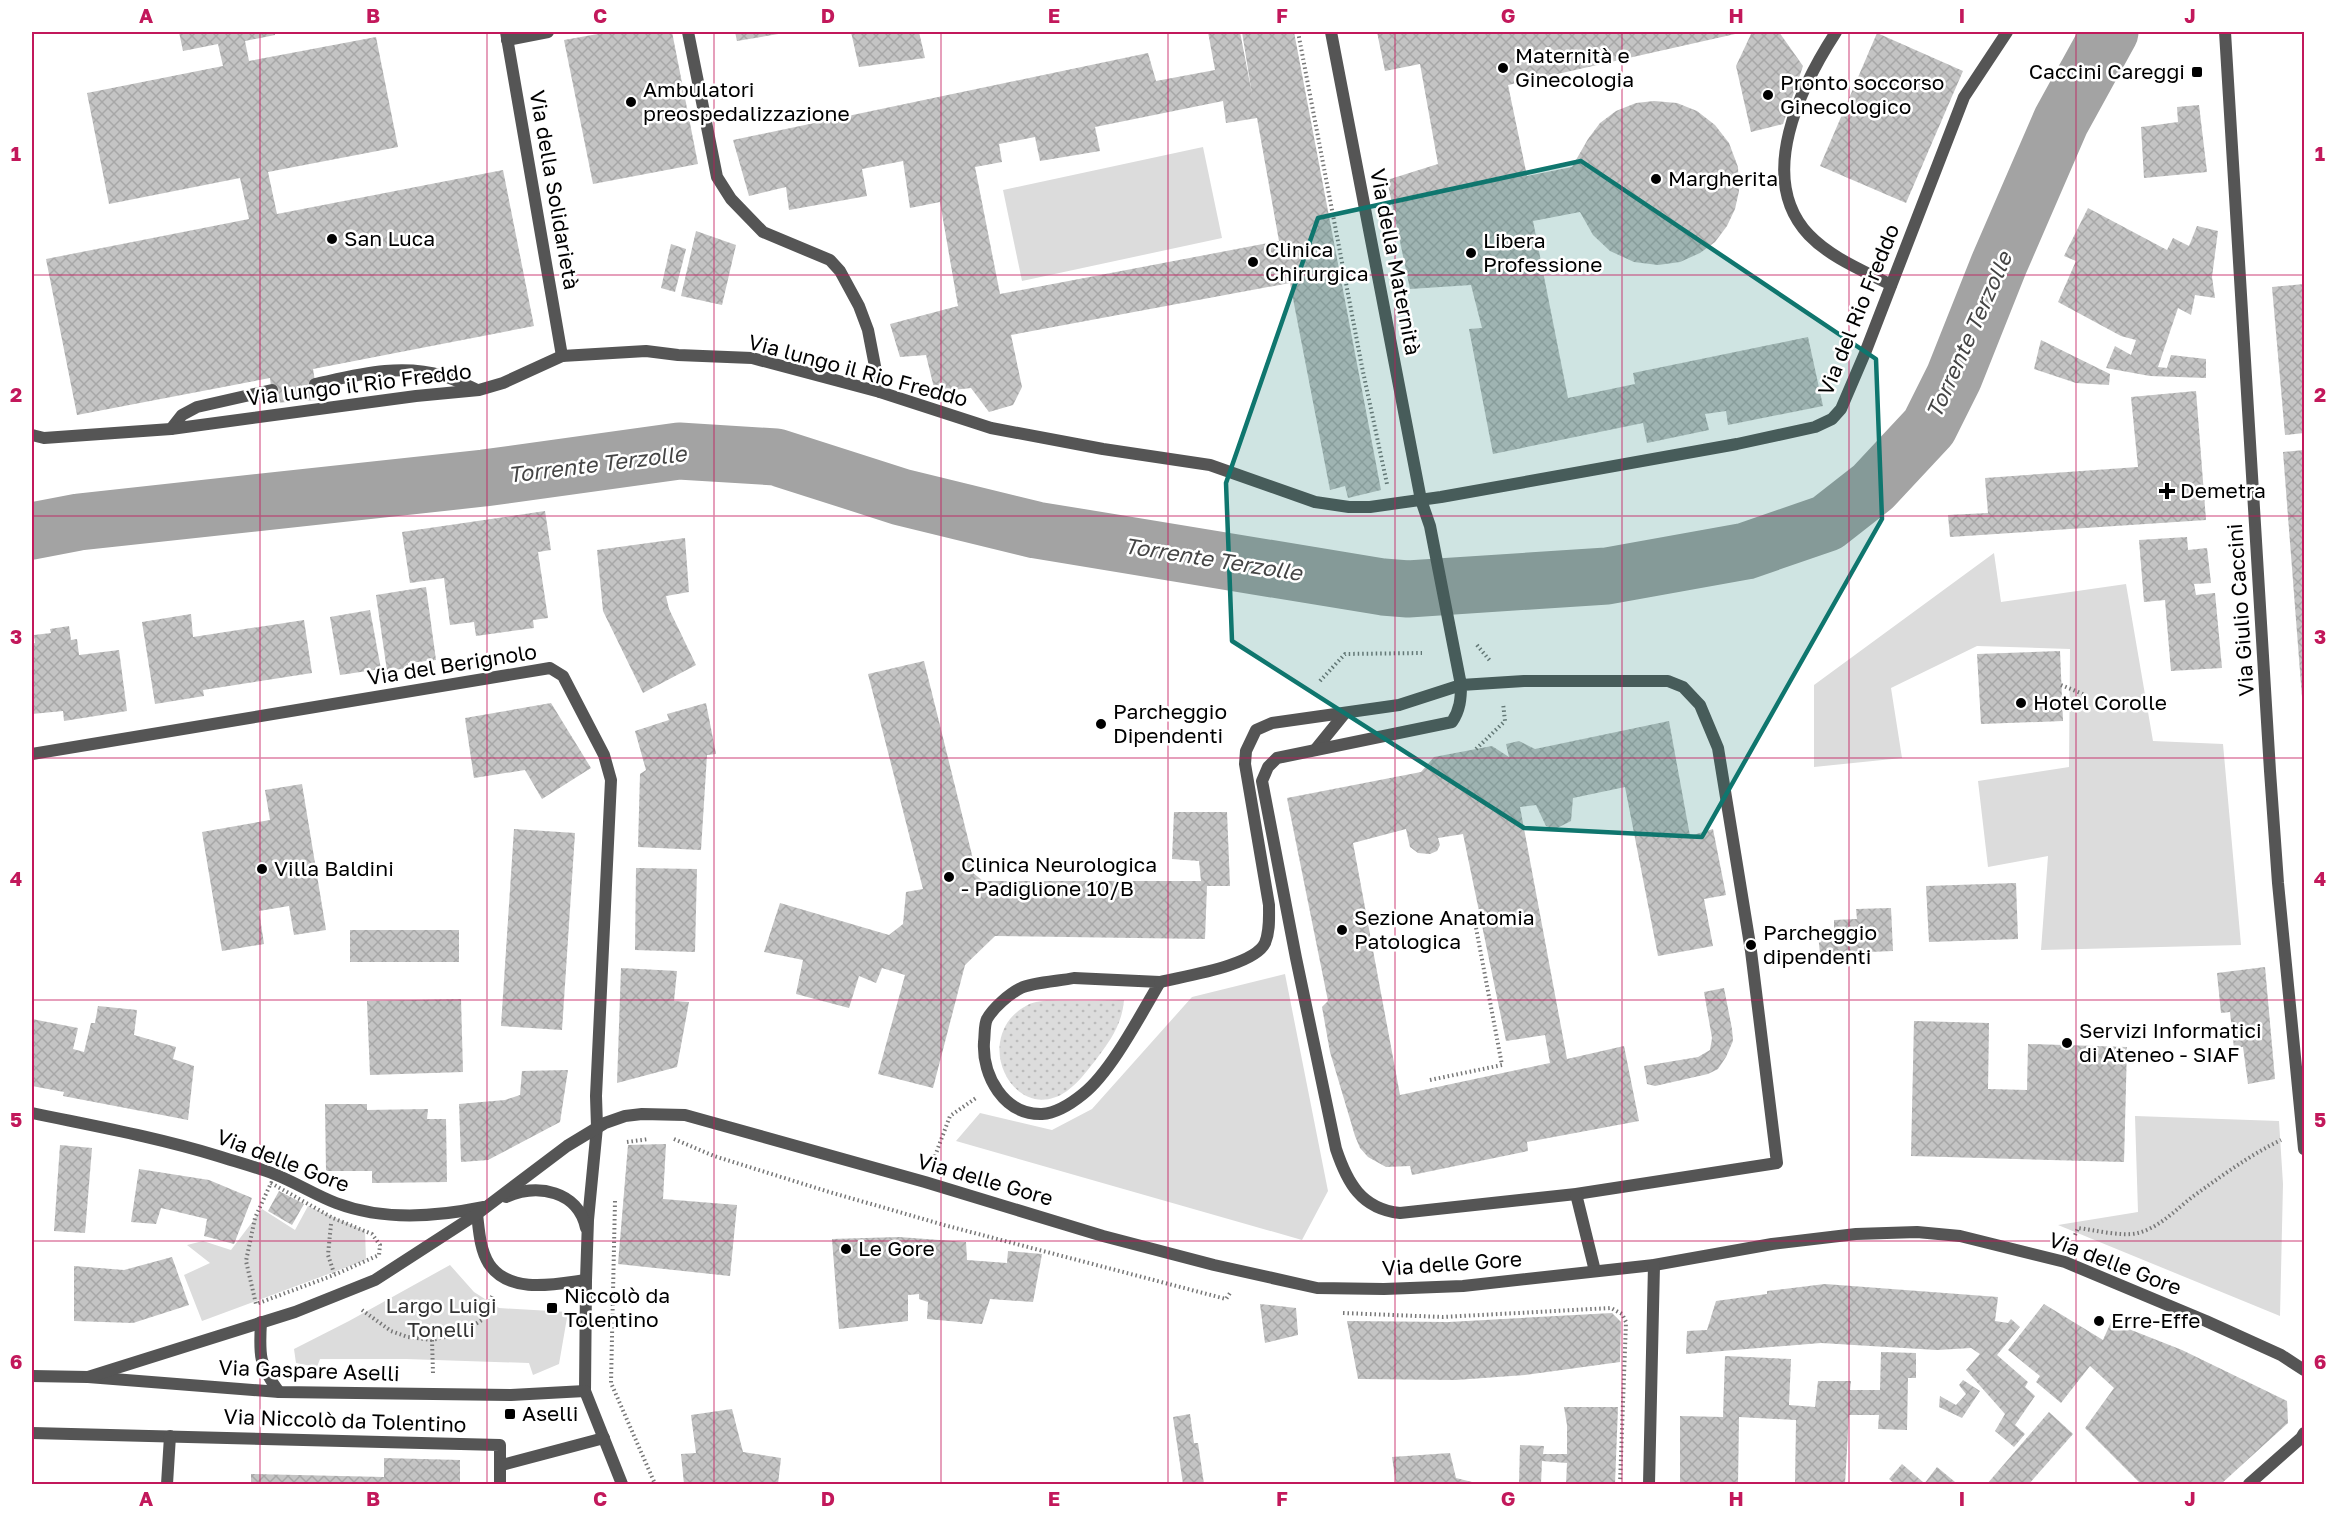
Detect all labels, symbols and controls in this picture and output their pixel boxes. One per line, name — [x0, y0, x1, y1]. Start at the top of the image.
text: A — [139, 3, 153, 27]
text: B — [366, 3, 380, 27]
text: C — [593, 3, 607, 27]
text: D — [821, 3, 835, 27]
text: E — [1048, 3, 1060, 27]
text: F — [1276, 3, 1288, 27]
text: G — [1501, 3, 1515, 27]
text: H — [1728, 3, 1744, 27]
text: I — [1959, 3, 1965, 27]
text: J — [2184, 3, 2196, 27]
place label: Maternità e Ginecologia — [1515, 42, 1634, 92]
place label: Caccini Careggi — [2029, 58, 2185, 84]
marker: Maternità e Ginecologia — [1496, 61, 1510, 75]
marker: Caccini Careggi — [2190, 65, 2204, 79]
place label: Pronto soccorso Ginecologico — [1780, 69, 1944, 119]
place label: Ambulatori preospedalizzazione — [643, 76, 850, 126]
street label: Via della Solidarietà — [525, 88, 585, 292]
marker: Pronto soccorso Ginecologico — [1761, 88, 1775, 102]
marker: Ambulatori preospedalizzazione — [624, 95, 638, 109]
text: 1 — [11, 141, 21, 165]
text: 1 — [2315, 141, 2325, 165]
place label: Margherita — [1668, 165, 1778, 191]
street label: Via della Maternità — [1365, 166, 1427, 357]
marker: Margherita — [1649, 172, 1663, 186]
street label: Via del Rio Freddo — [1812, 220, 1904, 399]
place label: San Luca — [344, 225, 435, 251]
place label: Libera Professione — [1483, 227, 1602, 277]
marker: San Luca — [325, 232, 339, 246]
place label: Clinica Chirurgica — [1265, 236, 1369, 286]
water label: Torrente Terzolle — [1920, 245, 2018, 422]
marker: Libera Professione — [1464, 246, 1478, 260]
marker: Clinica Chirurgica — [1246, 255, 1260, 269]
street label: Via lungo il Rio Freddo — [746, 328, 971, 412]
street label: Via lungo il Rio Freddo — [245, 357, 473, 411]
text: 2 — [10, 382, 22, 406]
text: 2 — [2314, 382, 2326, 406]
water label: Torrente Terzolle — [506, 439, 690, 488]
place label: Demetra — [2180, 477, 2266, 503]
marker: Demetra — [2158, 482, 2176, 500]
street label: Via Giulio Caccini — [2221, 523, 2259, 697]
water label: Torrente Terzolle — [1122, 531, 1306, 586]
text: 3 — [10, 624, 22, 648]
text: 3 — [2314, 624, 2326, 648]
street label: Via del Berignolo — [365, 638, 539, 690]
place label: Hotel Corolle — [2033, 689, 2167, 715]
marker: Hotel Corolle — [2014, 696, 2028, 710]
place label: Parcheggio Dipendenti — [1113, 698, 1227, 748]
marker: Parcheggio Dipendenti — [1094, 717, 1108, 731]
place label: Clinica Neurologica - Padiglione 10/B — [961, 851, 1157, 901]
place label: Villa Baldini — [274, 855, 394, 881]
marker: Villa Baldini — [255, 862, 269, 876]
text: 4 — [10, 866, 22, 890]
text: 4 — [2314, 866, 2326, 890]
marker: Clinica Neurologica - Padiglione 10/B — [942, 870, 956, 884]
place label: Sezione Anatomia Patologica — [1354, 904, 1535, 954]
place label: Parcheggio dipendenti — [1763, 919, 1877, 969]
marker: Sezione Anatomia Patologica — [1335, 923, 1349, 937]
marker: Parcheggio dipendenti — [1744, 938, 1758, 952]
place label: Servizi Informatici di Ateneo - SIAF — [2079, 1017, 2262, 1067]
marker: Servizi Informatici di Ateneo - SIAF — [2060, 1036, 2074, 1050]
text: 5 — [10, 1107, 22, 1131]
text: 5 — [2314, 1107, 2326, 1131]
street label: Via delle Gore — [213, 1123, 353, 1197]
street label: Via delle Gore — [914, 1147, 1056, 1211]
street label: Via delle Gore — [2045, 1226, 2185, 1300]
place label: Le Gore — [858, 1235, 935, 1261]
marker: Le Gore — [839, 1242, 853, 1256]
street label: Via delle Gore — [1381, 1245, 1523, 1281]
place label: Niccolò da Tolentino — [564, 1282, 670, 1332]
park label: Largo Luigi Tonelli — [385, 1292, 497, 1342]
marker: Niccolò da Tolentino — [545, 1301, 559, 1315]
place label: Erre-Effe — [2111, 1307, 2200, 1333]
marker: Erre-Effe — [2092, 1314, 2106, 1328]
text: 6 — [10, 1349, 22, 1373]
text: 6 — [2314, 1349, 2326, 1373]
street label: Via Gaspare Aselli — [218, 1354, 400, 1386]
place label: Aselli — [522, 1400, 578, 1426]
street label: Via Niccolò da Tolentino — [223, 1403, 467, 1437]
marker: Aselli — [503, 1407, 517, 1421]
text: A — [139, 1486, 153, 1510]
text: B — [366, 1486, 380, 1510]
text: C — [593, 1486, 607, 1510]
text: D — [821, 1486, 835, 1510]
text: E — [1048, 1486, 1060, 1510]
text: F — [1276, 1486, 1288, 1510]
text: G — [1501, 1486, 1515, 1510]
text: H — [1728, 1486, 1744, 1510]
text: I — [1959, 1486, 1965, 1510]
text: J — [2184, 1486, 2196, 1510]

